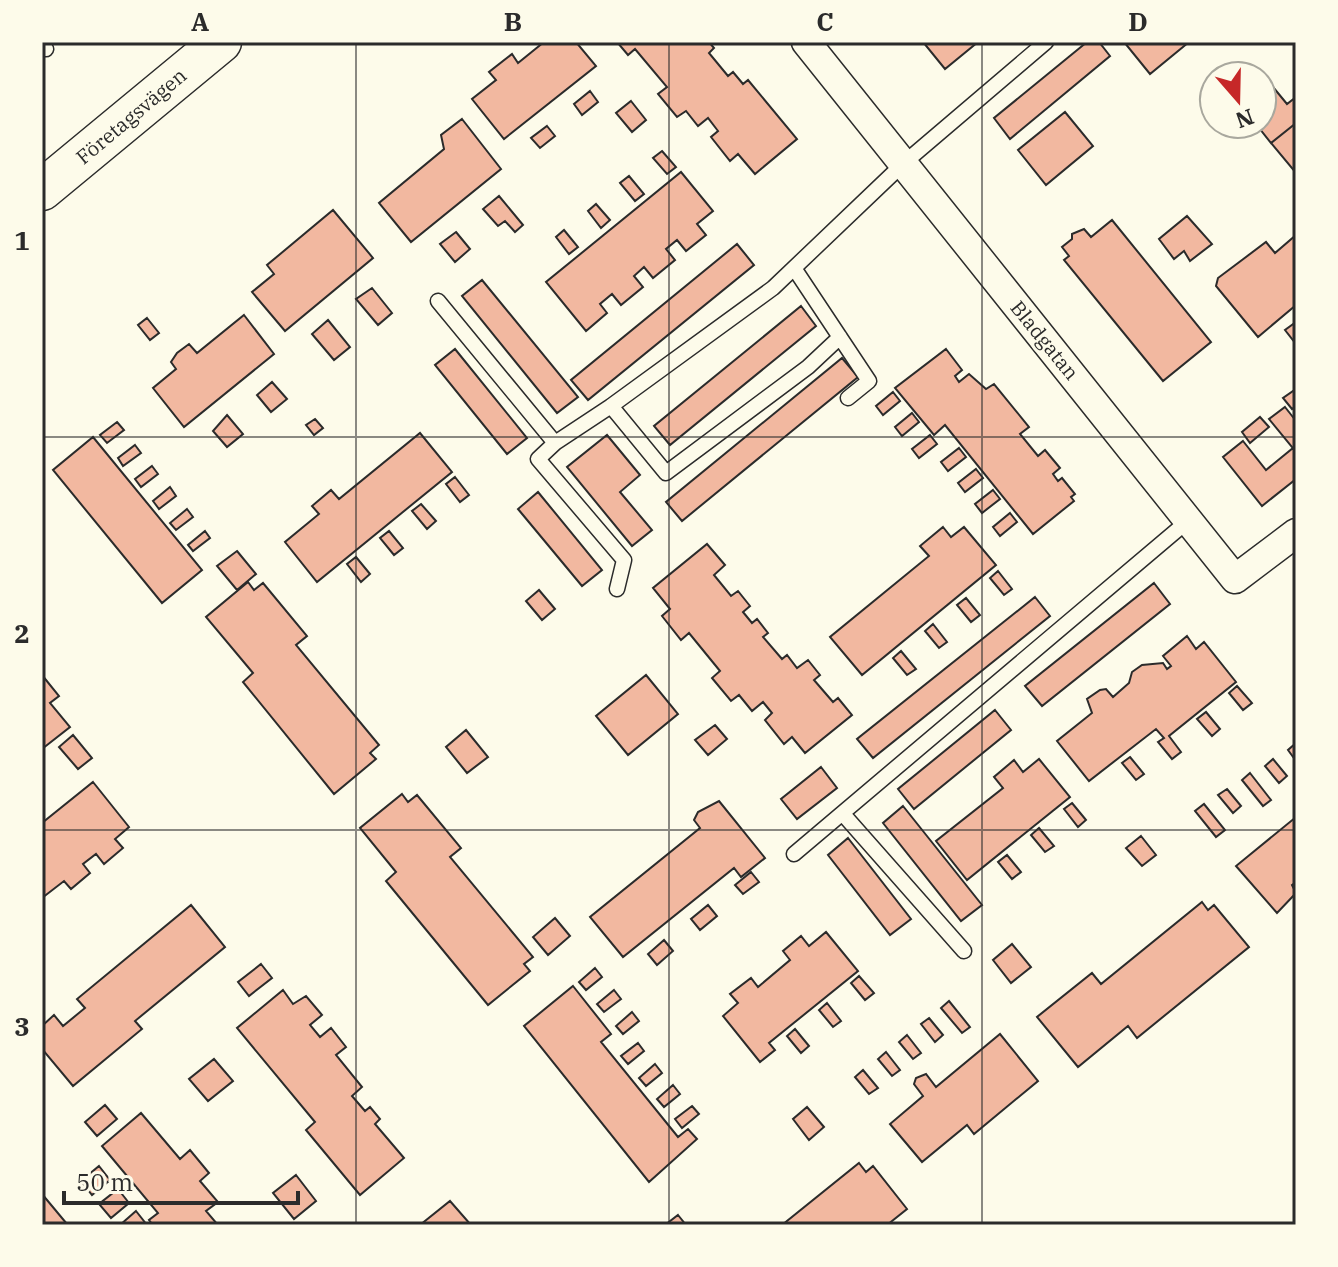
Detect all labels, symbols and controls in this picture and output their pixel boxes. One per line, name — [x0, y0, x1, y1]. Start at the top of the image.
text: A — [191, 4, 209, 38]
text: B — [504, 4, 522, 38]
text: C — [816, 4, 834, 38]
text: D — [1128, 4, 1148, 38]
north arrow — [1198, 60, 1278, 140]
street label: Företagsvägen — [70, 62, 192, 170]
text: N — [1232, 103, 1258, 136]
text: 1 — [14, 223, 30, 257]
street label: Bladgatan — [1005, 295, 1085, 385]
text: 2 — [14, 616, 30, 650]
text: 3 — [14, 1009, 30, 1043]
scale bar — [64, 1155, 298, 1205]
text: 50 m — [76, 1166, 133, 1198]

